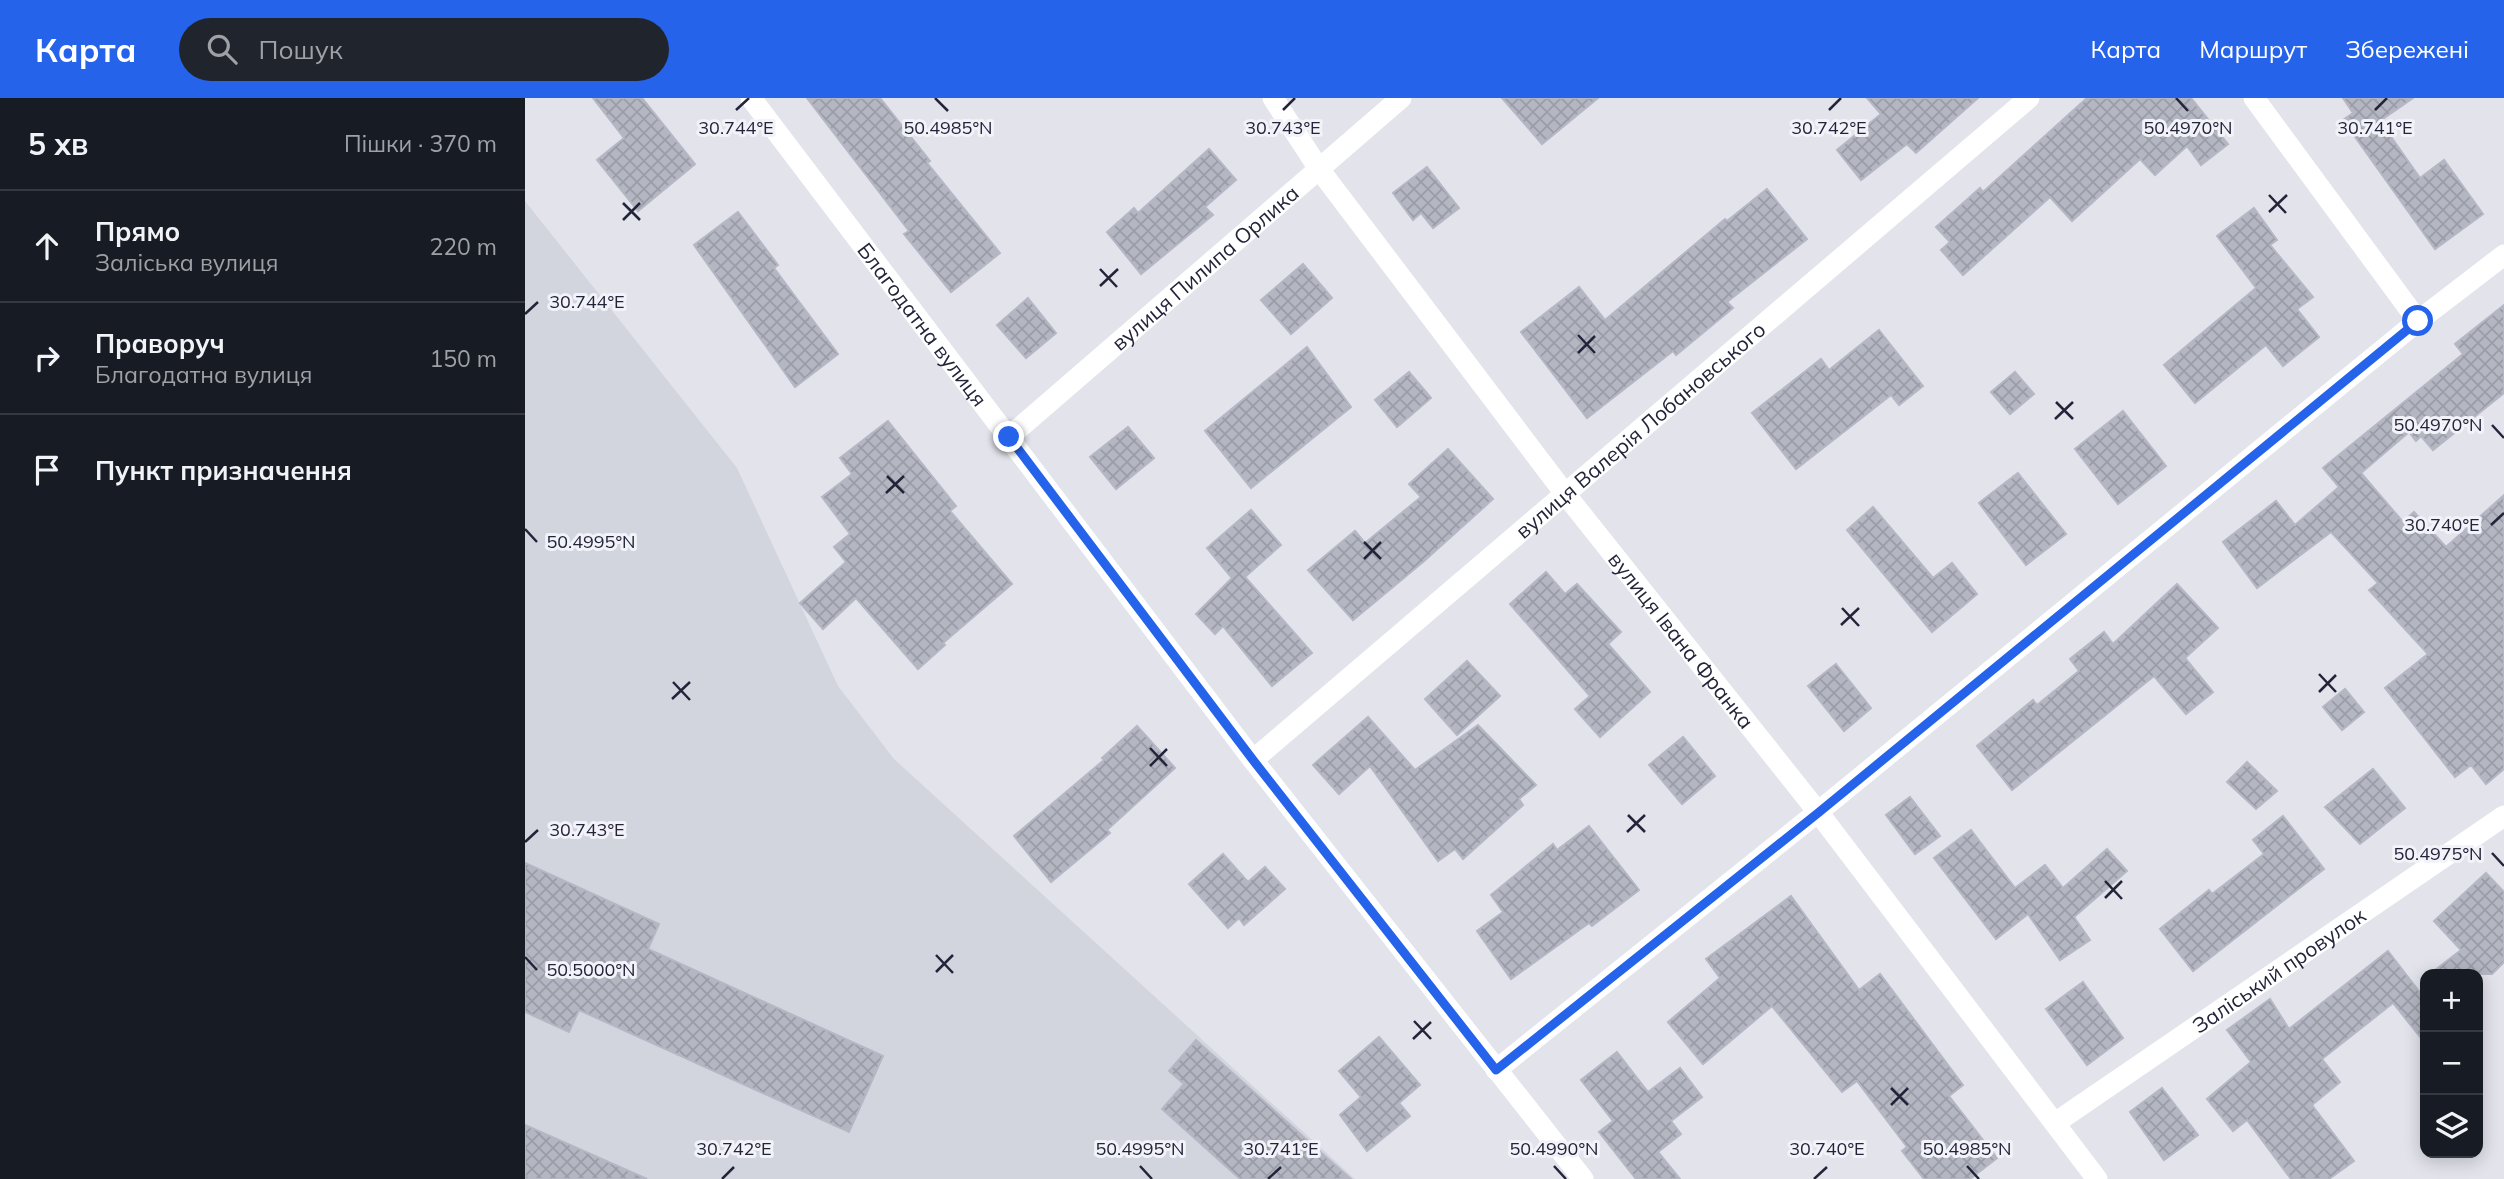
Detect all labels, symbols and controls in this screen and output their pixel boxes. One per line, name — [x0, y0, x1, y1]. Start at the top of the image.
search box — [179, 18, 669, 81]
text: Карта — [35, 29, 137, 70]
icon: search — [203, 30, 241, 68]
text: Пошук — [259, 33, 343, 66]
text: Карта — [2091, 34, 2161, 64]
text: Маршрут — [2199, 34, 2307, 64]
text: Збережені — [2345, 34, 2469, 64]
text: 30.744°E — [698, 116, 774, 139]
text: 50.4985°N — [903, 116, 993, 139]
text: 30.743°E — [1245, 116, 1321, 139]
text: 30.742°E — [1791, 116, 1867, 139]
text: 50.4970°N — [2143, 116, 2233, 139]
text: 30.741°E — [2337, 116, 2413, 139]
text: 5 хв — [28, 125, 88, 163]
text: Пішки · 370 m — [344, 129, 497, 158]
street label: вулиця Пилипа Орлика — [1106, 180, 1304, 356]
text: Прямо — [95, 215, 180, 248]
icon: ahead — [28, 227, 66, 265]
text: 220 m — [429, 232, 497, 261]
street label: Благодатна вулиця — [852, 237, 993, 411]
text: Заліська вулиця — [95, 248, 278, 277]
text: 30.744°E — [549, 290, 625, 313]
route start — [2402, 305, 2433, 336]
street label: вулиця Валерія Лобановського — [1510, 316, 1770, 543]
text: Праворуч — [95, 327, 225, 360]
icon: right — [28, 339, 66, 377]
text: 150 m — [429, 344, 497, 373]
text: Благодатна вулиця — [95, 360, 312, 389]
text: 50.4970°N — [2393, 413, 2483, 436]
route end — [993, 421, 1024, 452]
icon: arrive — [28, 451, 66, 489]
text: Пункт призначення — [95, 454, 352, 487]
text: 30.740°E — [2404, 513, 2480, 536]
text: 50.4995°N — [546, 530, 636, 553]
street label: вулиця Івана Франка — [1603, 547, 1760, 734]
text: 30.743°E — [549, 818, 625, 841]
text: 50.4975°N — [2393, 842, 2483, 865]
street label: Заліський провулок — [2187, 901, 2371, 1038]
text: 50.5000°N — [546, 958, 636, 981]
map controls — [2420, 969, 2483, 1158]
button: + — [2420, 969, 2483, 1032]
button: − — [2420, 1032, 2483, 1095]
button: layers — [2420, 1095, 2483, 1158]
text: 30.742°E — [696, 1137, 772, 1160]
text: 50.4995°N — [1095, 1137, 1185, 1160]
text: 30.741°E — [1243, 1137, 1319, 1160]
text: 50.4990°N — [1509, 1137, 1599, 1160]
text: 30.740°E — [1789, 1137, 1865, 1160]
text: 50.4985°N — [1922, 1137, 2012, 1160]

